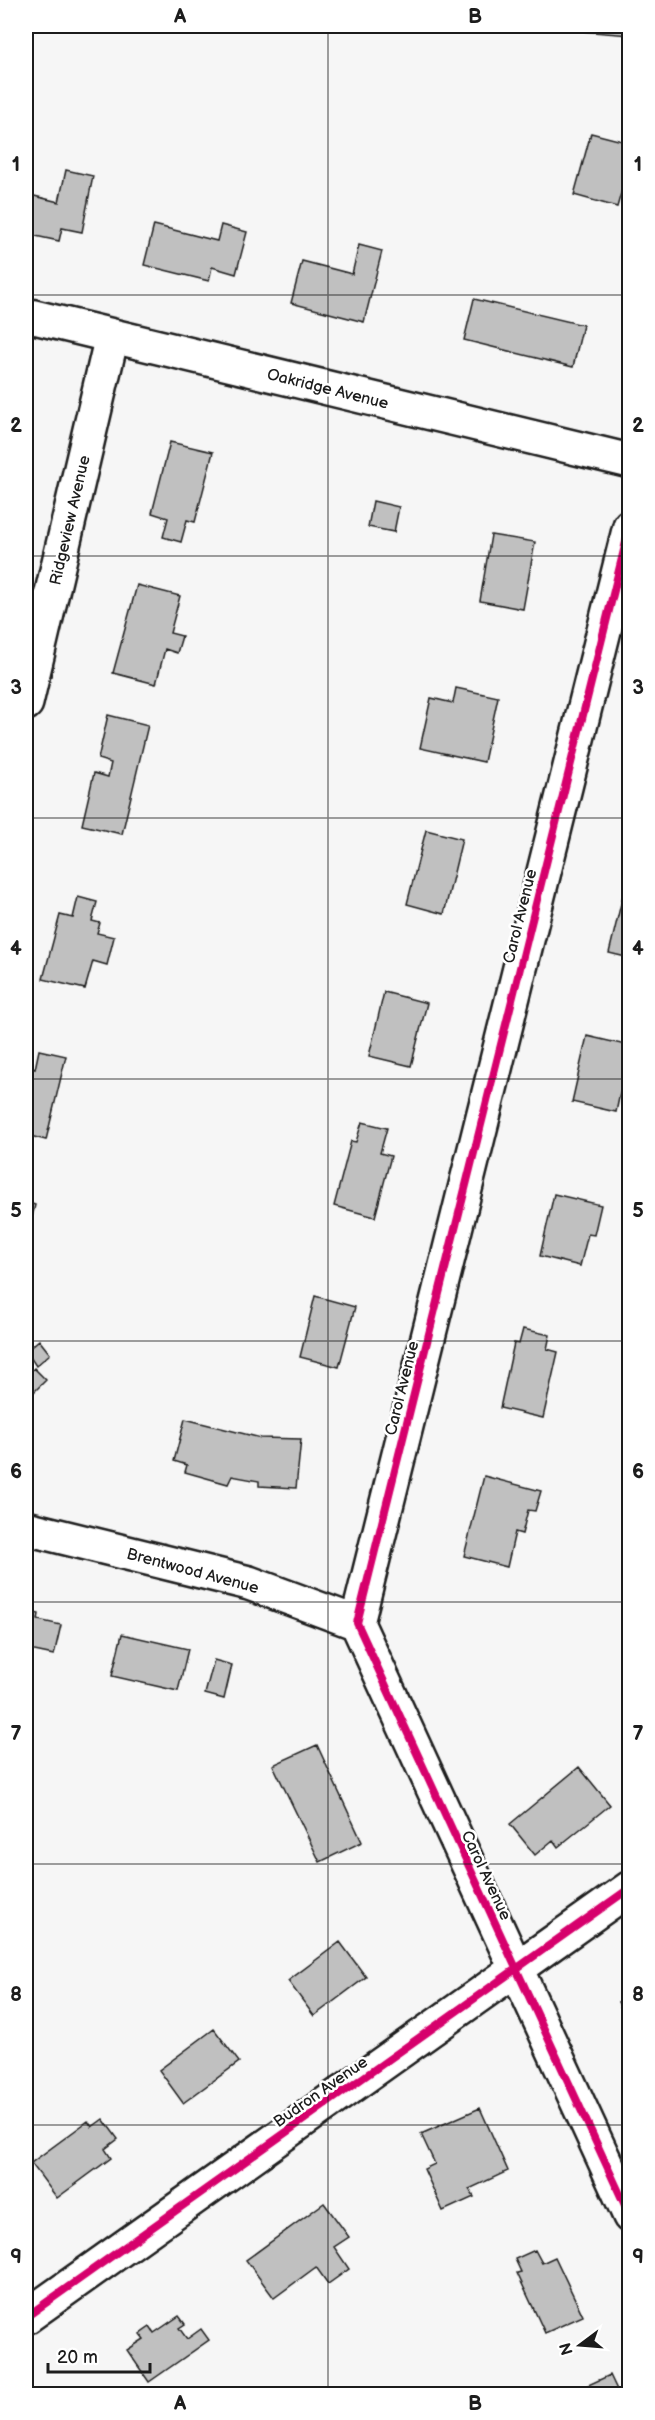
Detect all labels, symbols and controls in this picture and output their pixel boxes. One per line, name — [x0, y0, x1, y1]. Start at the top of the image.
text: A — [173, 5, 187, 29]
text: B — [468, 5, 482, 29]
text: 1 — [12, 153, 20, 177]
text: 1 — [634, 153, 642, 177]
street label: Oakridge Avenue — [265, 365, 391, 414]
text: 2 — [10, 414, 22, 438]
text: 2 — [632, 414, 644, 438]
street label: Ridgeview Avenue — [46, 453, 95, 587]
text: 3 — [10, 676, 22, 700]
text: 3 — [632, 676, 644, 700]
street label: Carol Avenue — [500, 867, 541, 966]
text: 4 — [10, 937, 22, 961]
text: 4 — [632, 937, 644, 961]
text: 5 — [10, 1199, 22, 1223]
text: 5 — [632, 1199, 644, 1223]
street label: Carol Avenue — [382, 1339, 423, 1438]
text: 6 — [10, 1460, 22, 1484]
text: 6 — [632, 1460, 644, 1484]
street label: Brentwood Avenue — [125, 1545, 261, 1598]
text: 7 — [10, 1722, 22, 1746]
text: 7 — [632, 1722, 644, 1746]
street label: Carol Avenue — [457, 1828, 515, 1924]
text: 8 — [10, 1983, 22, 2007]
text: 8 — [632, 1983, 644, 2007]
street label: Budron Avenue — [270, 2052, 372, 2132]
text: 9 — [10, 2245, 22, 2269]
text: 9 — [632, 2245, 644, 2269]
north arrow — [550, 2315, 610, 2375]
scale bar — [48, 2336, 150, 2374]
text: N — [556, 2340, 578, 2357]
text: 20 m — [57, 2347, 98, 2368]
text: A — [173, 2392, 187, 2416]
text: B — [468, 2392, 482, 2416]

